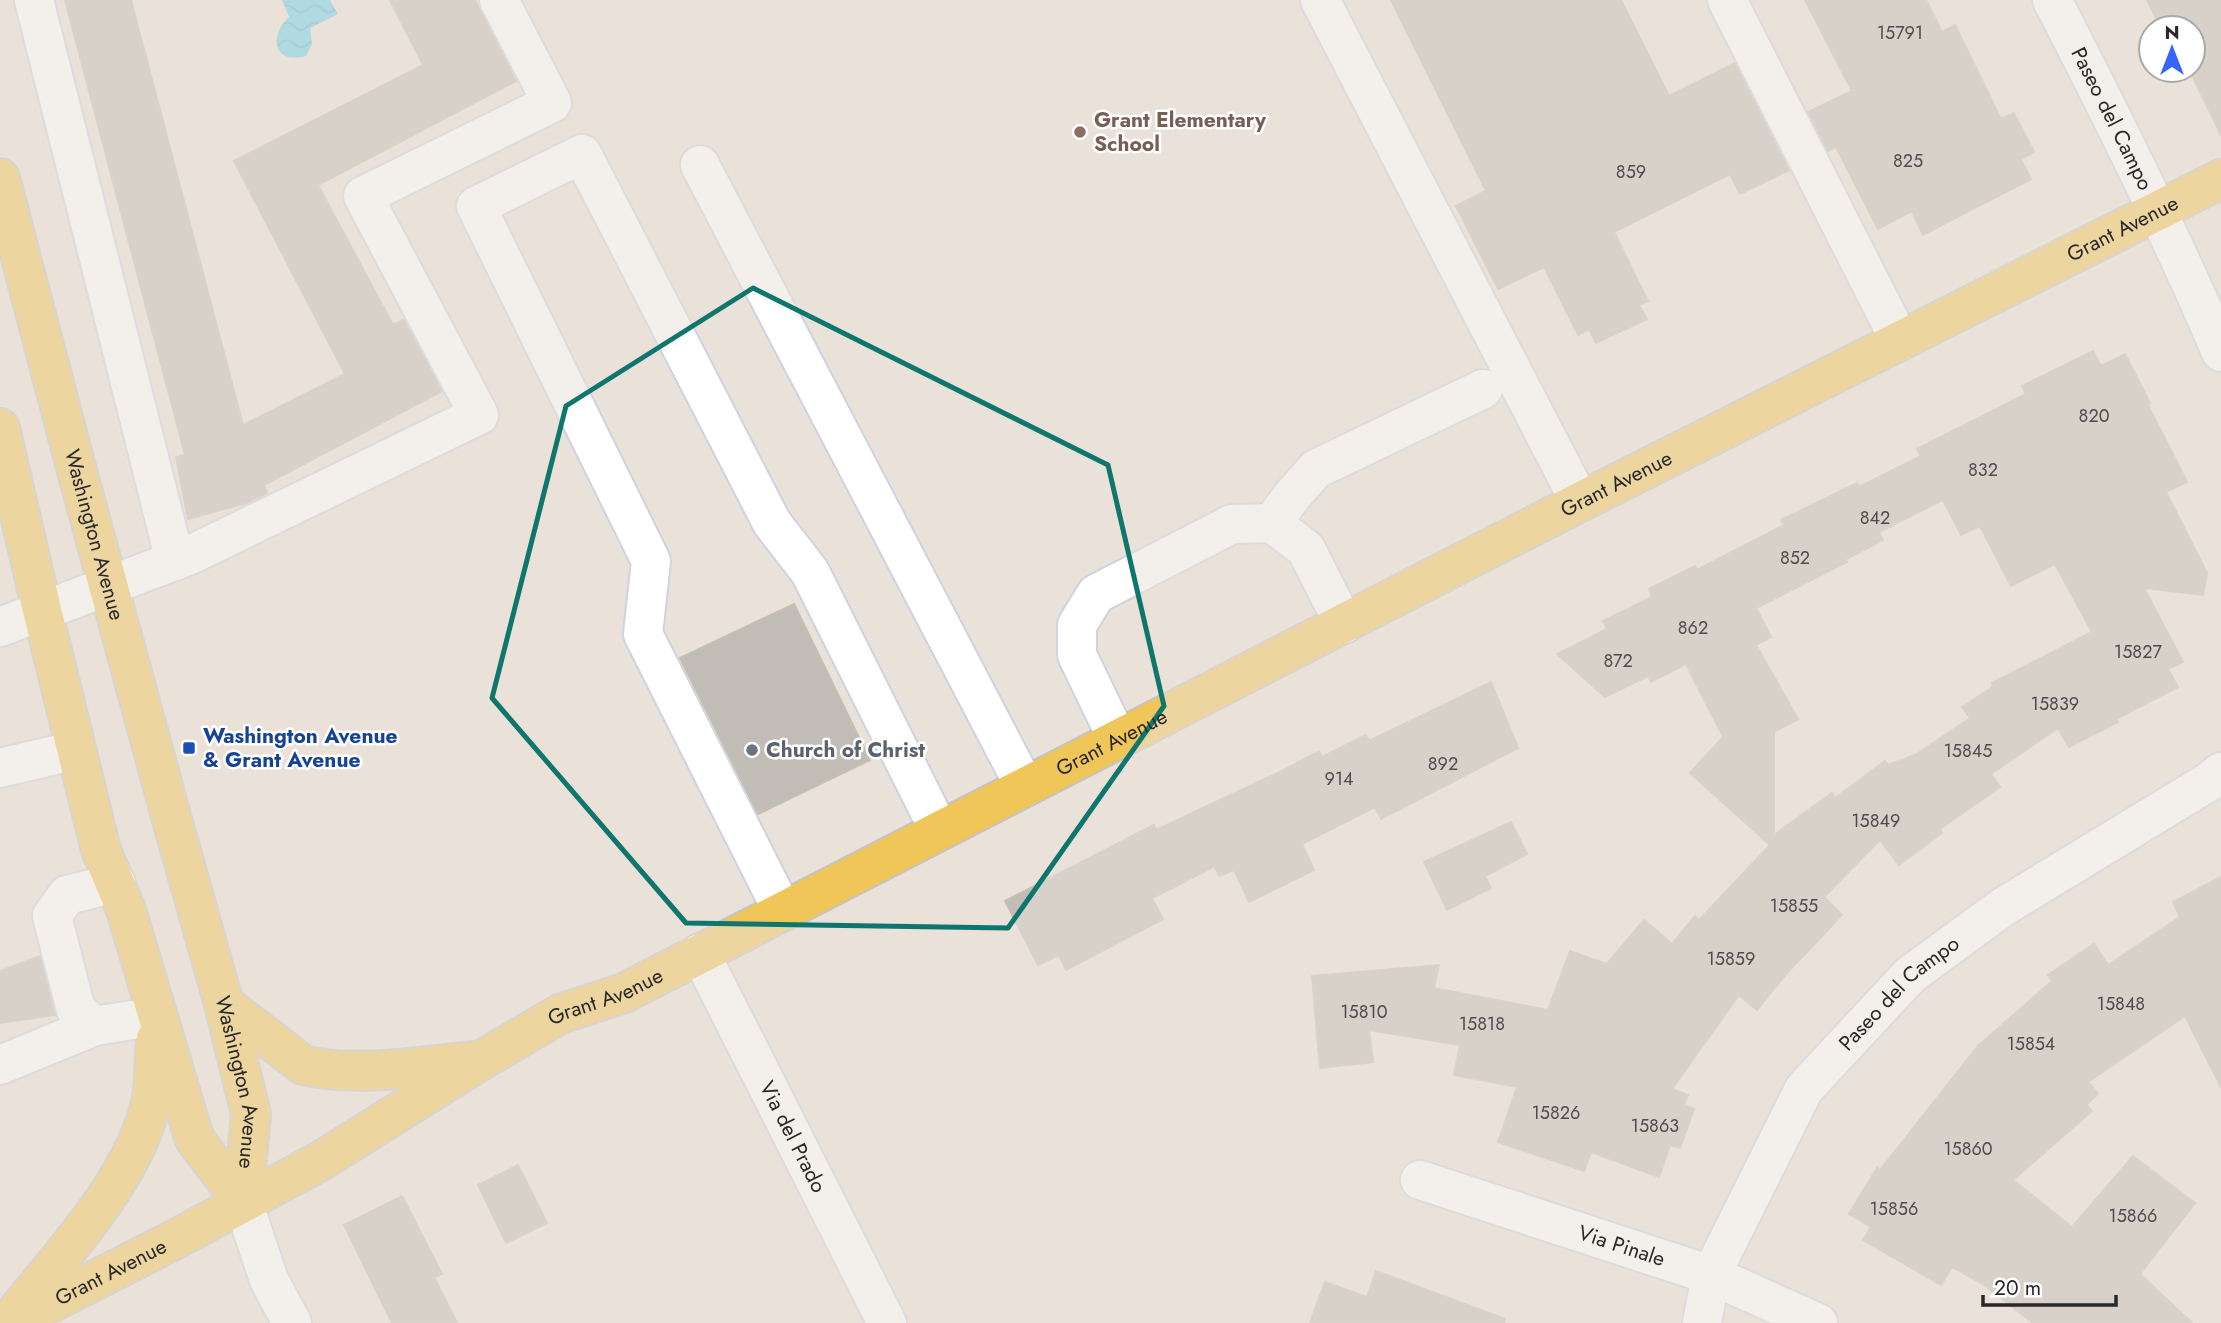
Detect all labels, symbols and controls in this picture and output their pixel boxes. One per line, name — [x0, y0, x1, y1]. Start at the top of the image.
north arrow — [2137, 14, 2207, 84]
text: N — [2164, 19, 2180, 46]
house number: 15791 — [1877, 20, 1923, 46]
street label: Paseo del Campo — [2064, 42, 2160, 195]
place label: Grant Elementary School — [1094, 105, 1267, 159]
marker: Grant Elementary School — [1072, 124, 1088, 140]
house number: 825 — [1893, 148, 1923, 174]
house number: 859 — [1616, 159, 1646, 185]
street label: Grant Avenue — [2062, 188, 2184, 269]
house number: 820 — [2079, 403, 2110, 429]
street label: Grant Avenue — [1555, 443, 1677, 525]
street label: Washington Avenue — [57, 446, 132, 624]
house number: 832 — [1968, 457, 1998, 483]
house number: 842 — [1860, 505, 1890, 531]
house number: 852 — [1780, 545, 1810, 571]
house number: 862 — [1678, 615, 1708, 641]
house number: 15827 — [2114, 639, 2162, 665]
house number: 872 — [1603, 648, 1633, 674]
house number: 15839 — [2031, 691, 2079, 717]
street label: Grant Avenue — [1051, 701, 1173, 784]
place label: Washington Avenue & Grant Avenue — [203, 721, 398, 775]
place label: Church of Christ — [766, 735, 925, 765]
house number: 15845 — [1944, 738, 1992, 764]
marker: Washington Avenue & Grant Avenue — [181, 740, 197, 756]
marker: Church of Christ — [744, 742, 760, 758]
house number: 892 — [1428, 751, 1458, 777]
house number: 914 — [1325, 766, 1353, 792]
house number: 15849 — [1852, 808, 1900, 834]
house number: 15855 — [1770, 893, 1818, 919]
street label: Paseo del Campo — [1832, 929, 1965, 1057]
house number: 15859 — [1707, 946, 1755, 972]
street label: Grant Avenue — [542, 960, 668, 1033]
house number: 15848 — [2097, 991, 2145, 1017]
street label: Washington Avenue — [208, 993, 266, 1170]
house number: 15810 — [1341, 999, 1388, 1025]
house number: 15818 — [1459, 1011, 1505, 1037]
house number: 15854 — [2007, 1031, 2055, 1057]
street label: Via del Prado — [752, 1076, 834, 1198]
house number: 15826 — [1532, 1100, 1580, 1126]
house number: 15863 — [1631, 1113, 1679, 1139]
house number: 15860 — [1943, 1136, 1993, 1162]
house number: 15856 — [1870, 1196, 1918, 1222]
house number: 15866 — [2109, 1203, 2157, 1229]
street label: Via Pinale — [1574, 1218, 1669, 1274]
street label: Grant Avenue — [50, 1231, 172, 1313]
scale bar — [1983, 1264, 2116, 1308]
text: 20 m — [1994, 1273, 2041, 1303]

